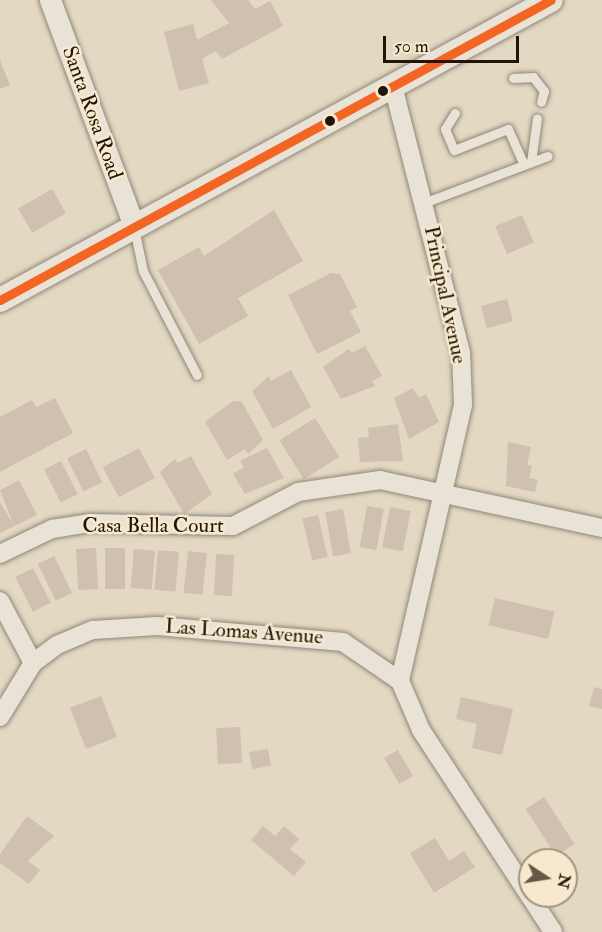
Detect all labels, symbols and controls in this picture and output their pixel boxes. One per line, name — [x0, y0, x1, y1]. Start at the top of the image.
scale bar — [386, 24, 522, 62]
text: 50 m — [394, 35, 429, 58]
street label: Santa Rosa Road — [56, 43, 128, 183]
unlabelled marker — [377, 85, 389, 97]
unlabelled marker — [324, 115, 336, 127]
street label: Principal Avenue — [418, 224, 472, 366]
street label: Casa Bella Court — [82, 513, 224, 539]
street label: Las Lomas Avenue — [164, 614, 324, 650]
north arrow — [518, 848, 578, 908]
text: N — [552, 872, 575, 890]

